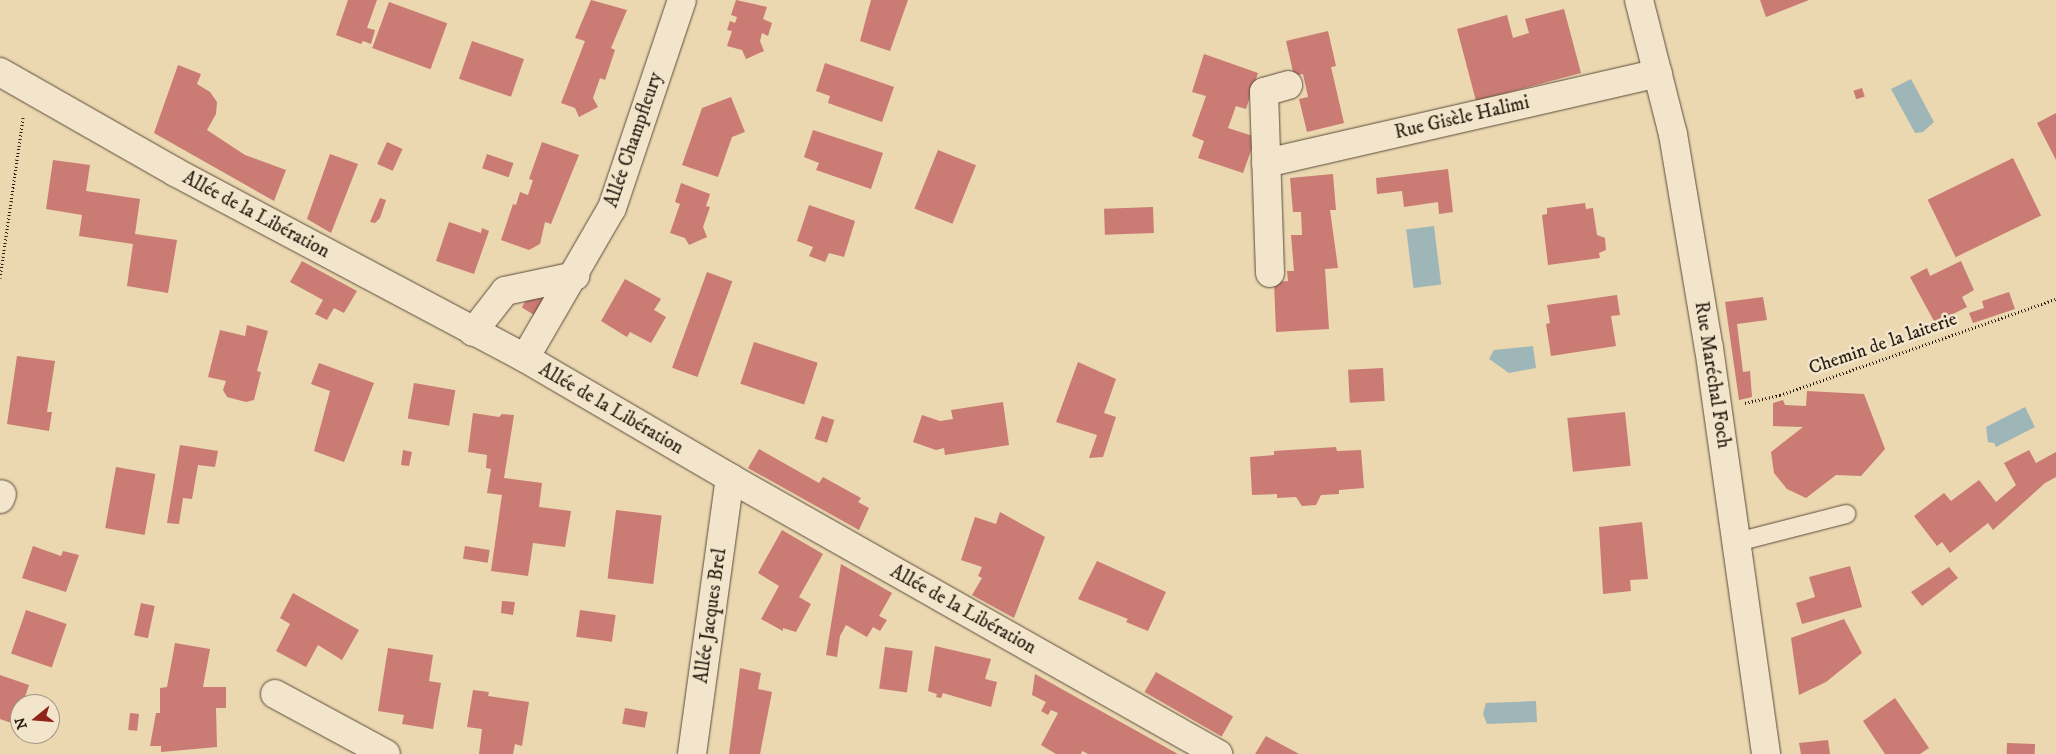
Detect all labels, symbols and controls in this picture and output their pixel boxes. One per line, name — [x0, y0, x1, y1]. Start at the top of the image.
street label: Allée Champfleury — [600, 69, 668, 211]
street label: Rue Gisèle Halimi — [1392, 91, 1532, 145]
street label: Allée de la Libération — [179, 167, 333, 263]
street label: Rue Maréchal Foch — [1689, 300, 1735, 450]
street label: Chemin de la laiterie — [1806, 308, 1960, 380]
street label: Allée de la Libération — [535, 358, 687, 460]
street label: Allée Jacques Brel — [690, 547, 732, 685]
street label: Allée de la Libération — [886, 560, 1040, 660]
north arrow — [10, 694, 60, 744]
text: N — [11, 715, 32, 731]

